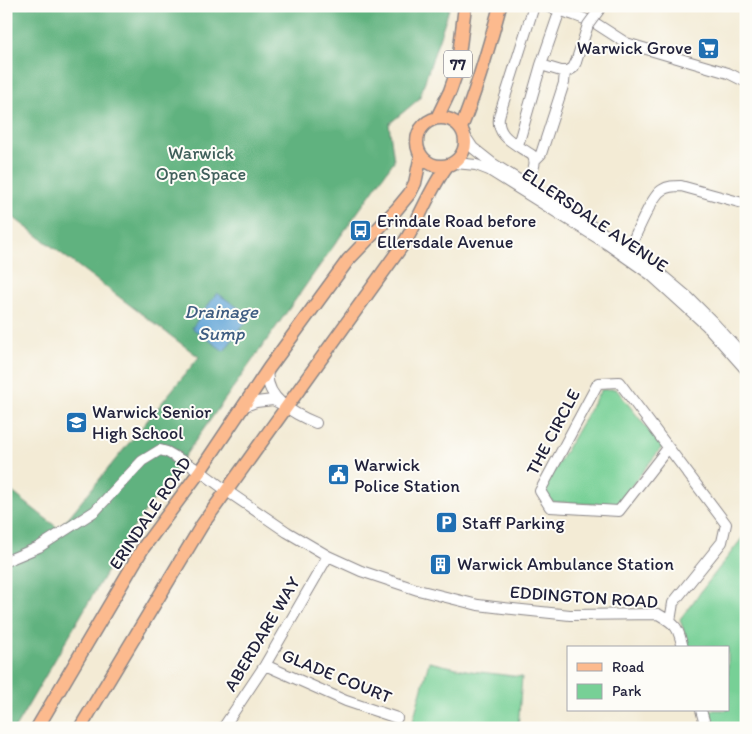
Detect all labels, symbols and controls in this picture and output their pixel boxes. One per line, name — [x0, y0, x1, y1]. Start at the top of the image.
supermarket icon: Warwick Grove — [696, 36, 720, 60]
place label: Warwick Grove — [577, 37, 692, 59]
road number: 77 — [444, 51, 472, 78]
park label: Warwick Open Space — [156, 142, 246, 185]
street label: ELLERSDALE AVENUE — [518, 163, 672, 277]
place label: Erindale Road before Ellersdale Avenue — [377, 210, 536, 253]
bus stop icon: Erindale Road before Ellersdale Avenue — [349, 219, 373, 243]
water label: Drainage Sump — [184, 300, 259, 345]
street label: THE CIRCLE — [521, 385, 585, 479]
place label: Warwick Senior High School — [92, 401, 212, 444]
school or university icon: Warwick Senior High School — [64, 410, 88, 434]
street label: ERINDALE ROAD — [104, 452, 196, 574]
place label: Warwick Police Station — [354, 454, 460, 497]
public building icon: Warwick Police Station — [326, 463, 350, 487]
parking icon: Staff Parking — [434, 511, 458, 535]
place label: Staff Parking — [462, 512, 565, 534]
building icon: Warwick Ambulance Station — [429, 552, 453, 576]
place label: Warwick Ambulance Station — [457, 553, 674, 575]
street label: ABERDARE WAY — [219, 572, 305, 695]
street label: EDDINGTON ROAD — [509, 581, 659, 613]
street label: GLADE COURT — [279, 644, 395, 708]
legend — [567, 646, 730, 712]
text: Road — [612, 658, 645, 676]
text: Park — [612, 682, 642, 700]

